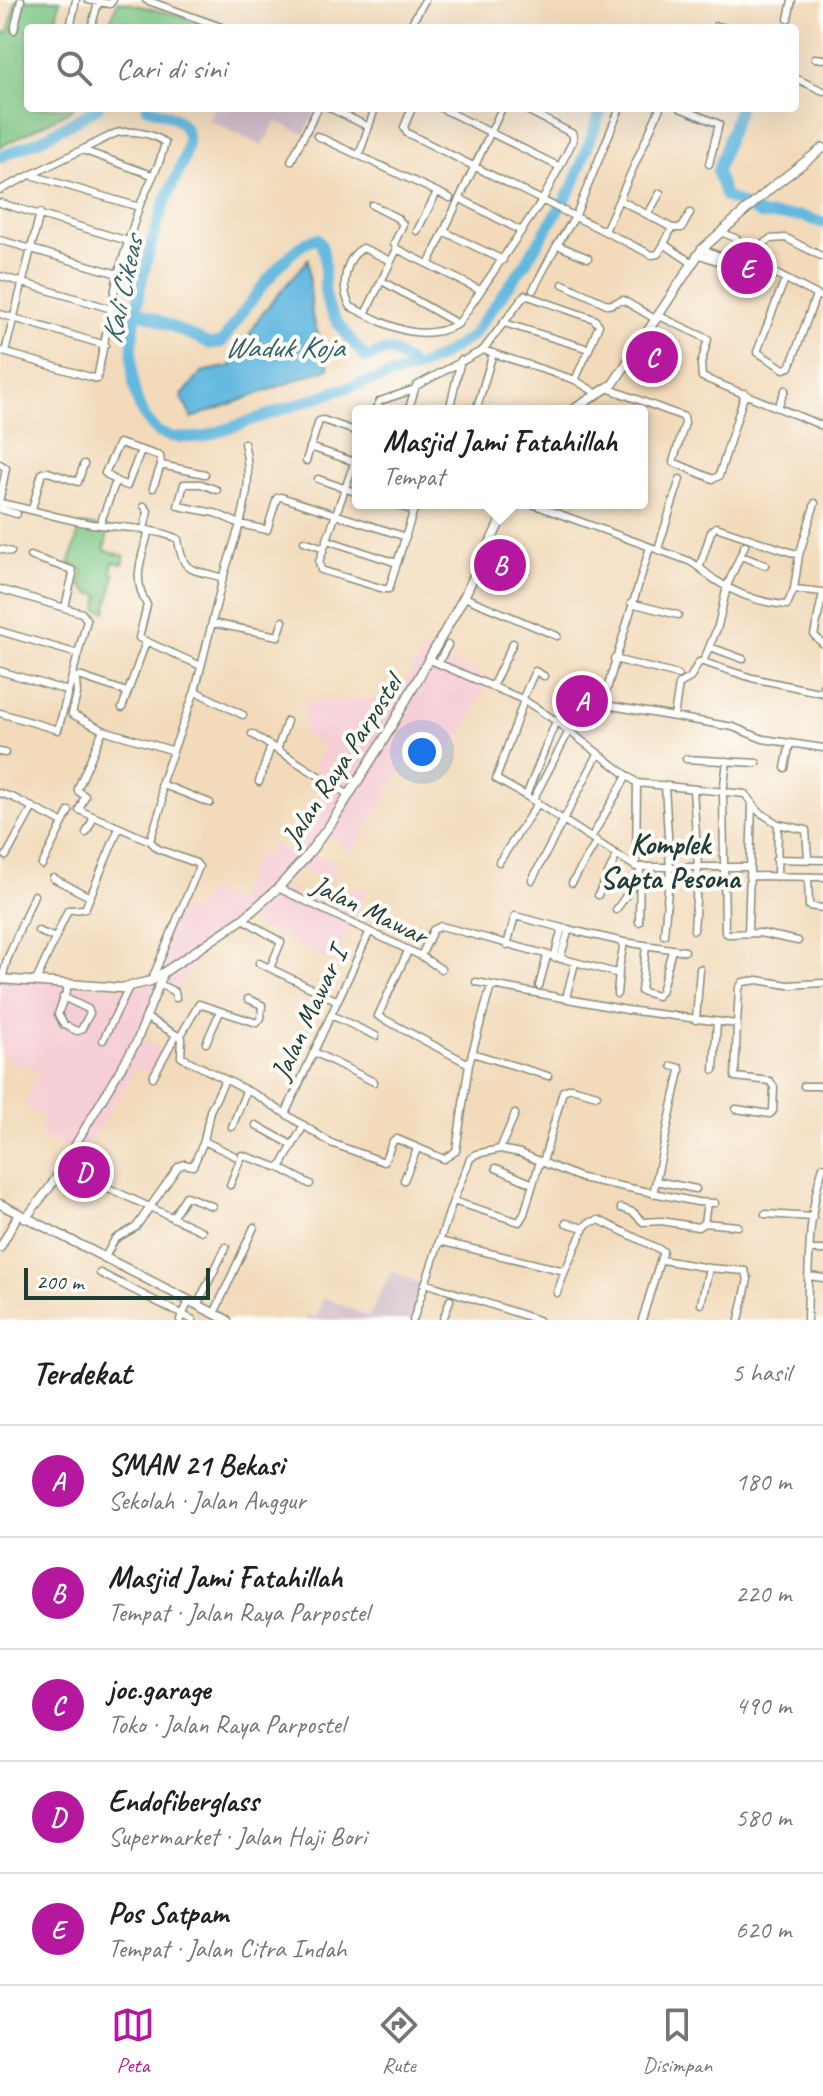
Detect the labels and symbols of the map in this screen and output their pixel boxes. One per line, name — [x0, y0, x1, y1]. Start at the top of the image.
water label: Kali Cikeas — [92, 229, 153, 347]
pin: E — [721, 238, 773, 298]
pin: C — [626, 327, 678, 387]
water label: Waduk Koja — [224, 328, 347, 366]
pin: B — [474, 535, 526, 595]
street label: Jalan Raya Parpostel — [272, 664, 412, 854]
pin: A — [556, 671, 608, 731]
your location — [402, 732, 442, 772]
district label: Komplek Sapta Pesona — [600, 825, 743, 897]
street label: Jalan Mawar — [304, 866, 436, 954]
street label: Jalan Mawar I — [262, 936, 357, 1087]
pin: D — [58, 1142, 110, 1202]
scale bar — [24, 1264, 210, 1300]

